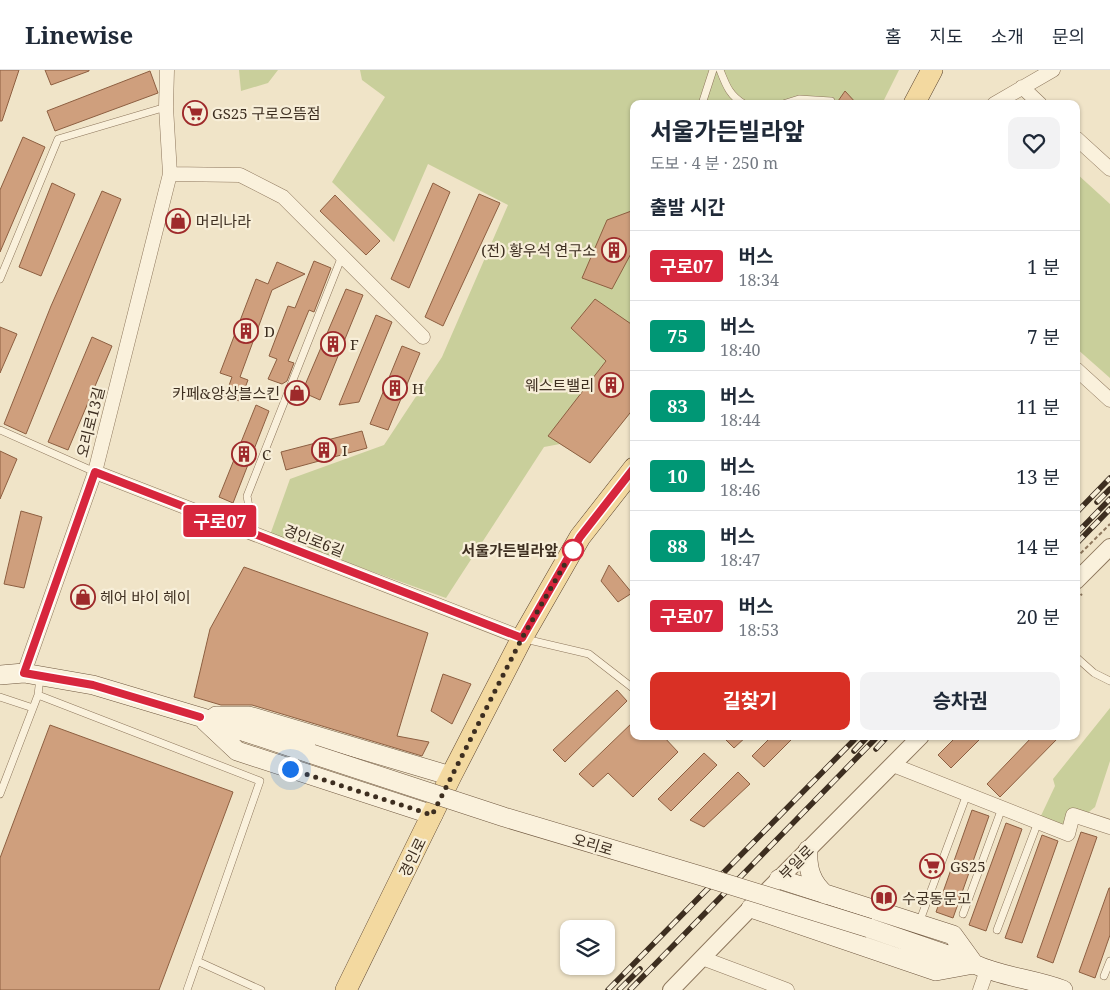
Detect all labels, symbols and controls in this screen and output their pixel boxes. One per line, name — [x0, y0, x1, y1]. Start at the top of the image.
text: Linewise — [25, 18, 133, 51]
text: 홈 — [885, 24, 902, 48]
text: 지도 — [930, 24, 963, 48]
text: 소개 — [991, 24, 1024, 48]
text: 문의 — [1052, 24, 1085, 48]
supermarket icon: GS25 구로으뜸점 — [182, 100, 208, 126]
place label: GS25 구로으뜸점 — [212, 103, 321, 123]
text: 서울가든빌라앞 — [650, 114, 805, 147]
button: heart — [1008, 117, 1060, 169]
text: 도보 · 4 분 · 250 m — [650, 152, 778, 174]
text: 출발 시간 — [650, 194, 725, 220]
shop icon: 머리나라 — [165, 208, 191, 234]
place label: 머리나라 — [196, 211, 251, 231]
building icon: (전) 황우석 연구소 — [601, 237, 627, 263]
place label: (전) 황우석 연구소 — [481, 240, 596, 260]
text: 버스 — [738, 243, 773, 269]
text: 구로07 — [660, 254, 713, 278]
text: 1 분 — [1027, 254, 1060, 280]
text: 18:34 — [738, 269, 779, 291]
text: 버스 — [720, 313, 755, 339]
building icon: D — [233, 318, 259, 344]
place label: D — [264, 321, 275, 341]
text: 75 — [667, 324, 688, 348]
text: 7 분 — [1027, 324, 1060, 350]
building icon: F — [320, 331, 346, 357]
place label: F — [350, 334, 359, 354]
text: 18:40 — [720, 339, 760, 361]
building icon: 웨스트밸리 — [598, 372, 624, 398]
building icon: H — [382, 375, 408, 401]
place label: 웨스트밸리 — [525, 375, 594, 395]
place label: H — [412, 378, 424, 398]
shop icon: 카페&앙상블스킨 — [284, 380, 310, 406]
place label: 카페&앙상블스킨 — [172, 383, 280, 403]
text: 버스 — [720, 383, 755, 409]
street label: 오리로13길 — [72, 385, 108, 459]
text: 83 — [667, 394, 688, 418]
text: 11 분 — [1016, 394, 1060, 420]
text: 18:44 — [720, 409, 760, 431]
building icon: I — [311, 437, 337, 463]
place label: I — [342, 440, 348, 460]
building icon: C — [231, 441, 257, 467]
place label: C — [262, 444, 271, 464]
text: 버스 — [720, 453, 755, 479]
text: 10 — [667, 464, 688, 488]
text: 13 분 — [1016, 464, 1060, 490]
text: 18:46 — [720, 479, 760, 501]
line badge: 구로07 — [185, 505, 255, 537]
text: 구로07 — [193, 509, 247, 533]
street label: 경인로6길 — [281, 519, 347, 561]
text: 버스 — [720, 523, 755, 549]
text: 88 — [667, 534, 688, 558]
text: 14 분 — [1016, 534, 1060, 560]
marker: 서울가든빌라앞 — [562, 539, 584, 561]
place label: 서울가든빌라앞 — [461, 540, 558, 560]
text: 18:47 — [720, 549, 760, 571]
shop icon: 헤어 바이 헤이 — [70, 584, 96, 610]
place label: 헤어 바이 헤이 — [100, 587, 191, 607]
text: 버스 — [738, 593, 773, 619]
text: 구로07 — [660, 604, 713, 628]
text: 20 분 — [1016, 604, 1060, 630]
text: 18:53 — [738, 619, 779, 641]
button: 길찾기 — [650, 672, 850, 730]
button: 승차권 — [860, 672, 1060, 730]
your location — [278, 757, 303, 782]
street label: 오리로 — [570, 828, 616, 860]
street label: 경인로 — [394, 834, 430, 880]
street label: 부일로 — [774, 840, 818, 884]
supermarket icon: GS25 — [919, 853, 945, 879]
place label: GS25 — [950, 856, 986, 876]
library icon: 수궁동문고 — [871, 885, 897, 911]
place label: 수궁동문고 — [902, 888, 971, 908]
map controls — [560, 920, 615, 975]
button: layers — [560, 920, 615, 975]

